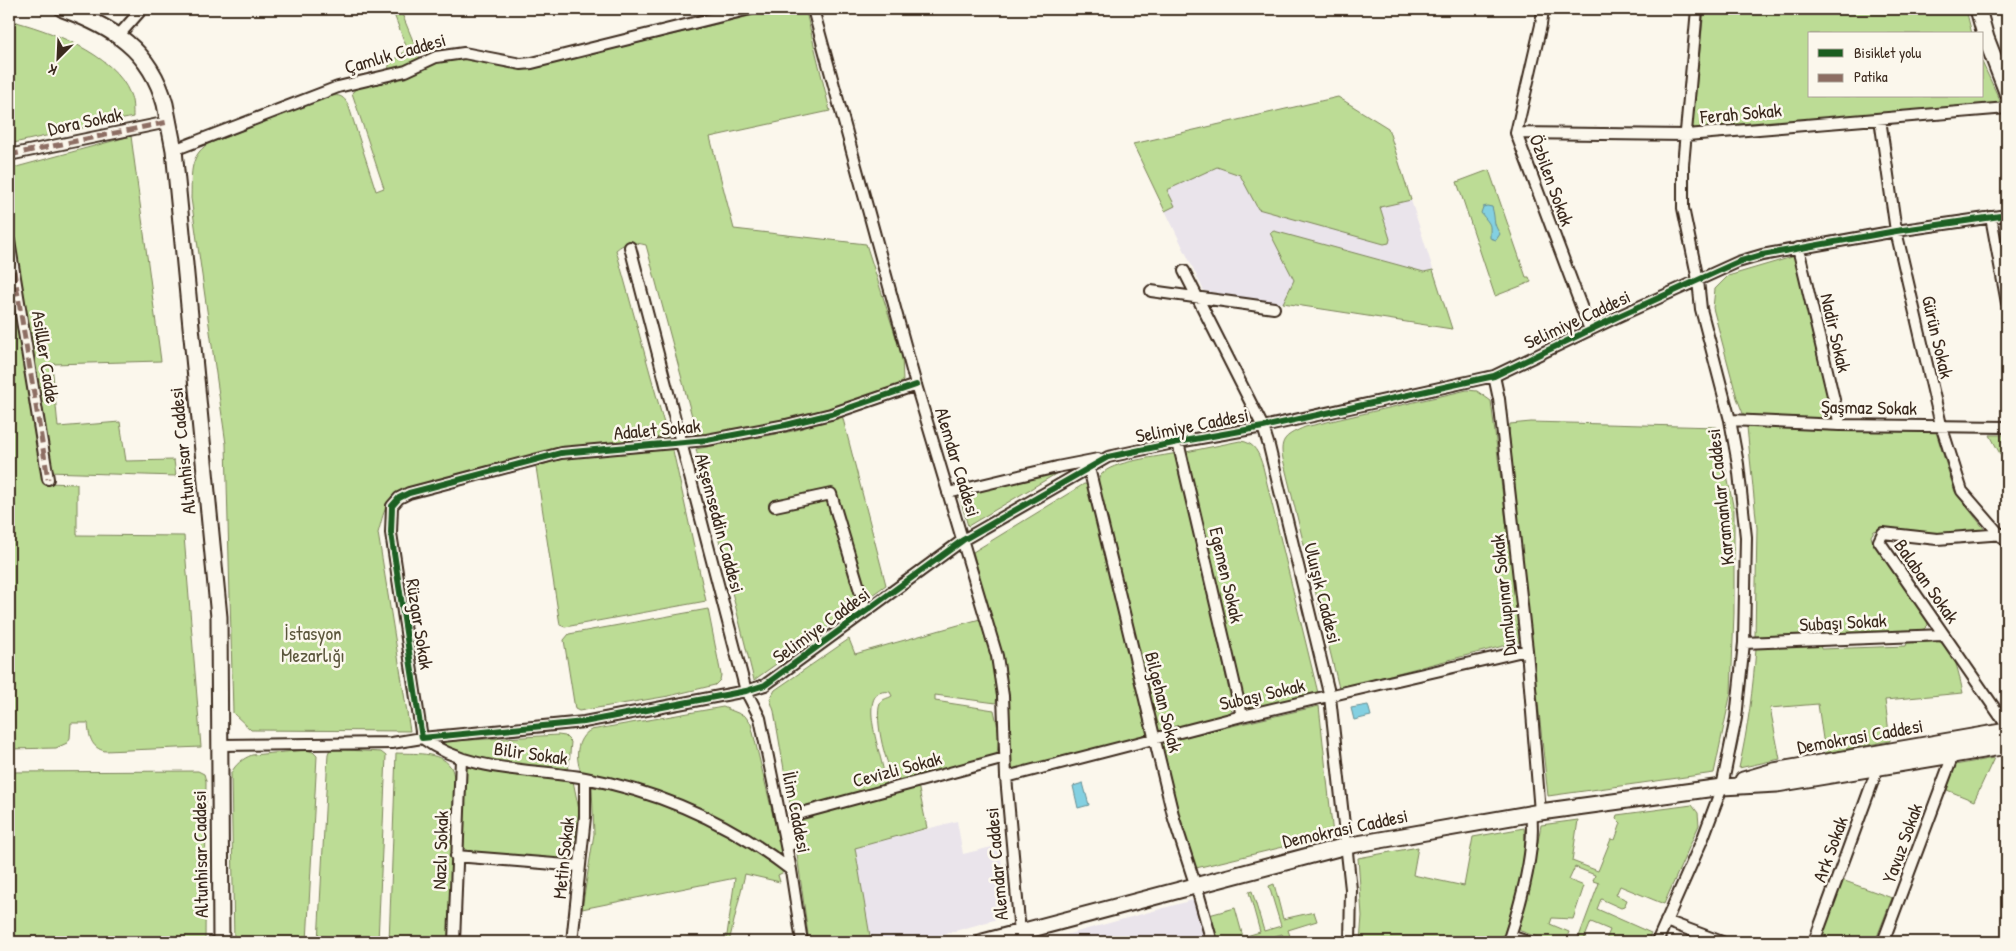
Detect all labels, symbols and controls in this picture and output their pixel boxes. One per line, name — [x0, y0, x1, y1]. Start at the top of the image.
street label: Çamlık Caddesi — [341, 26, 449, 80]
north arrow — [32, 32, 82, 82]
legend — [1808, 32, 1984, 98]
text: Bisiklet yolu — [1854, 42, 1921, 63]
text: K — [45, 60, 60, 81]
text: Patika — [1854, 66, 1888, 87]
street label: Ferah Sokak — [1698, 96, 1783, 130]
street label: Dora Sokak — [45, 100, 125, 142]
street label: Özbilen Sokak — [1523, 130, 1581, 230]
street label: Selimiye Caddesi — [1520, 283, 1634, 355]
street label: Nadir Sokak — [1814, 291, 1858, 375]
street label: Gürün Sokak — [1916, 293, 1960, 381]
street label: Asilller Cadde — [26, 309, 66, 406]
street label: Altunhisar Caddesi — [162, 386, 202, 516]
street label: Şaşmaz Sokak — [1821, 393, 1917, 421]
street label: Selimiye Caddesi — [1133, 401, 1251, 449]
street label: Alemdar Caddesi — [929, 404, 987, 520]
street label: Adalet Sokak — [612, 412, 702, 446]
street label: Karamanlar Caddesi — [1700, 427, 1740, 567]
street label: Akşemseddin Caddesi — [689, 450, 751, 596]
street label: Egemen Sokak — [1203, 525, 1251, 626]
street label: Dumlupınar Sokak — [1484, 533, 1522, 657]
street label: Balaban Sokak — [1888, 534, 1966, 628]
street label: Uluışık Caddesi — [1298, 540, 1348, 646]
street label: Rüzgar Sokak — [400, 577, 440, 671]
street label: Selimiye Caddesi — [767, 581, 875, 669]
street label: Subaşı Sokak — [1799, 607, 1887, 637]
park label: İstasyon Mezarlığı — [281, 620, 345, 668]
street label: Bilgehan Sokak — [1139, 649, 1189, 755]
street label: Subaşı Sokak — [1217, 672, 1307, 716]
street label: Demokrasi Caddesi — [1795, 712, 1925, 760]
street label: Bilir Sokak — [492, 735, 570, 771]
street label: Cevizli Sokak — [850, 745, 945, 793]
street label: İlim Caddesi — [776, 769, 818, 855]
street label: Altunhisar Caddesi — [186, 790, 214, 918]
street label: Yavuz Sokak — [1876, 799, 1928, 887]
street label: Demokrasi Caddesi — [1280, 802, 1410, 854]
street label: Alemdar Caddesi — [978, 806, 1014, 922]
street label: Nazlı Sokak — [426, 810, 454, 890]
street label: Ark Sokak — [1806, 812, 1854, 886]
street label: Metin Sokak — [546, 816, 580, 900]

